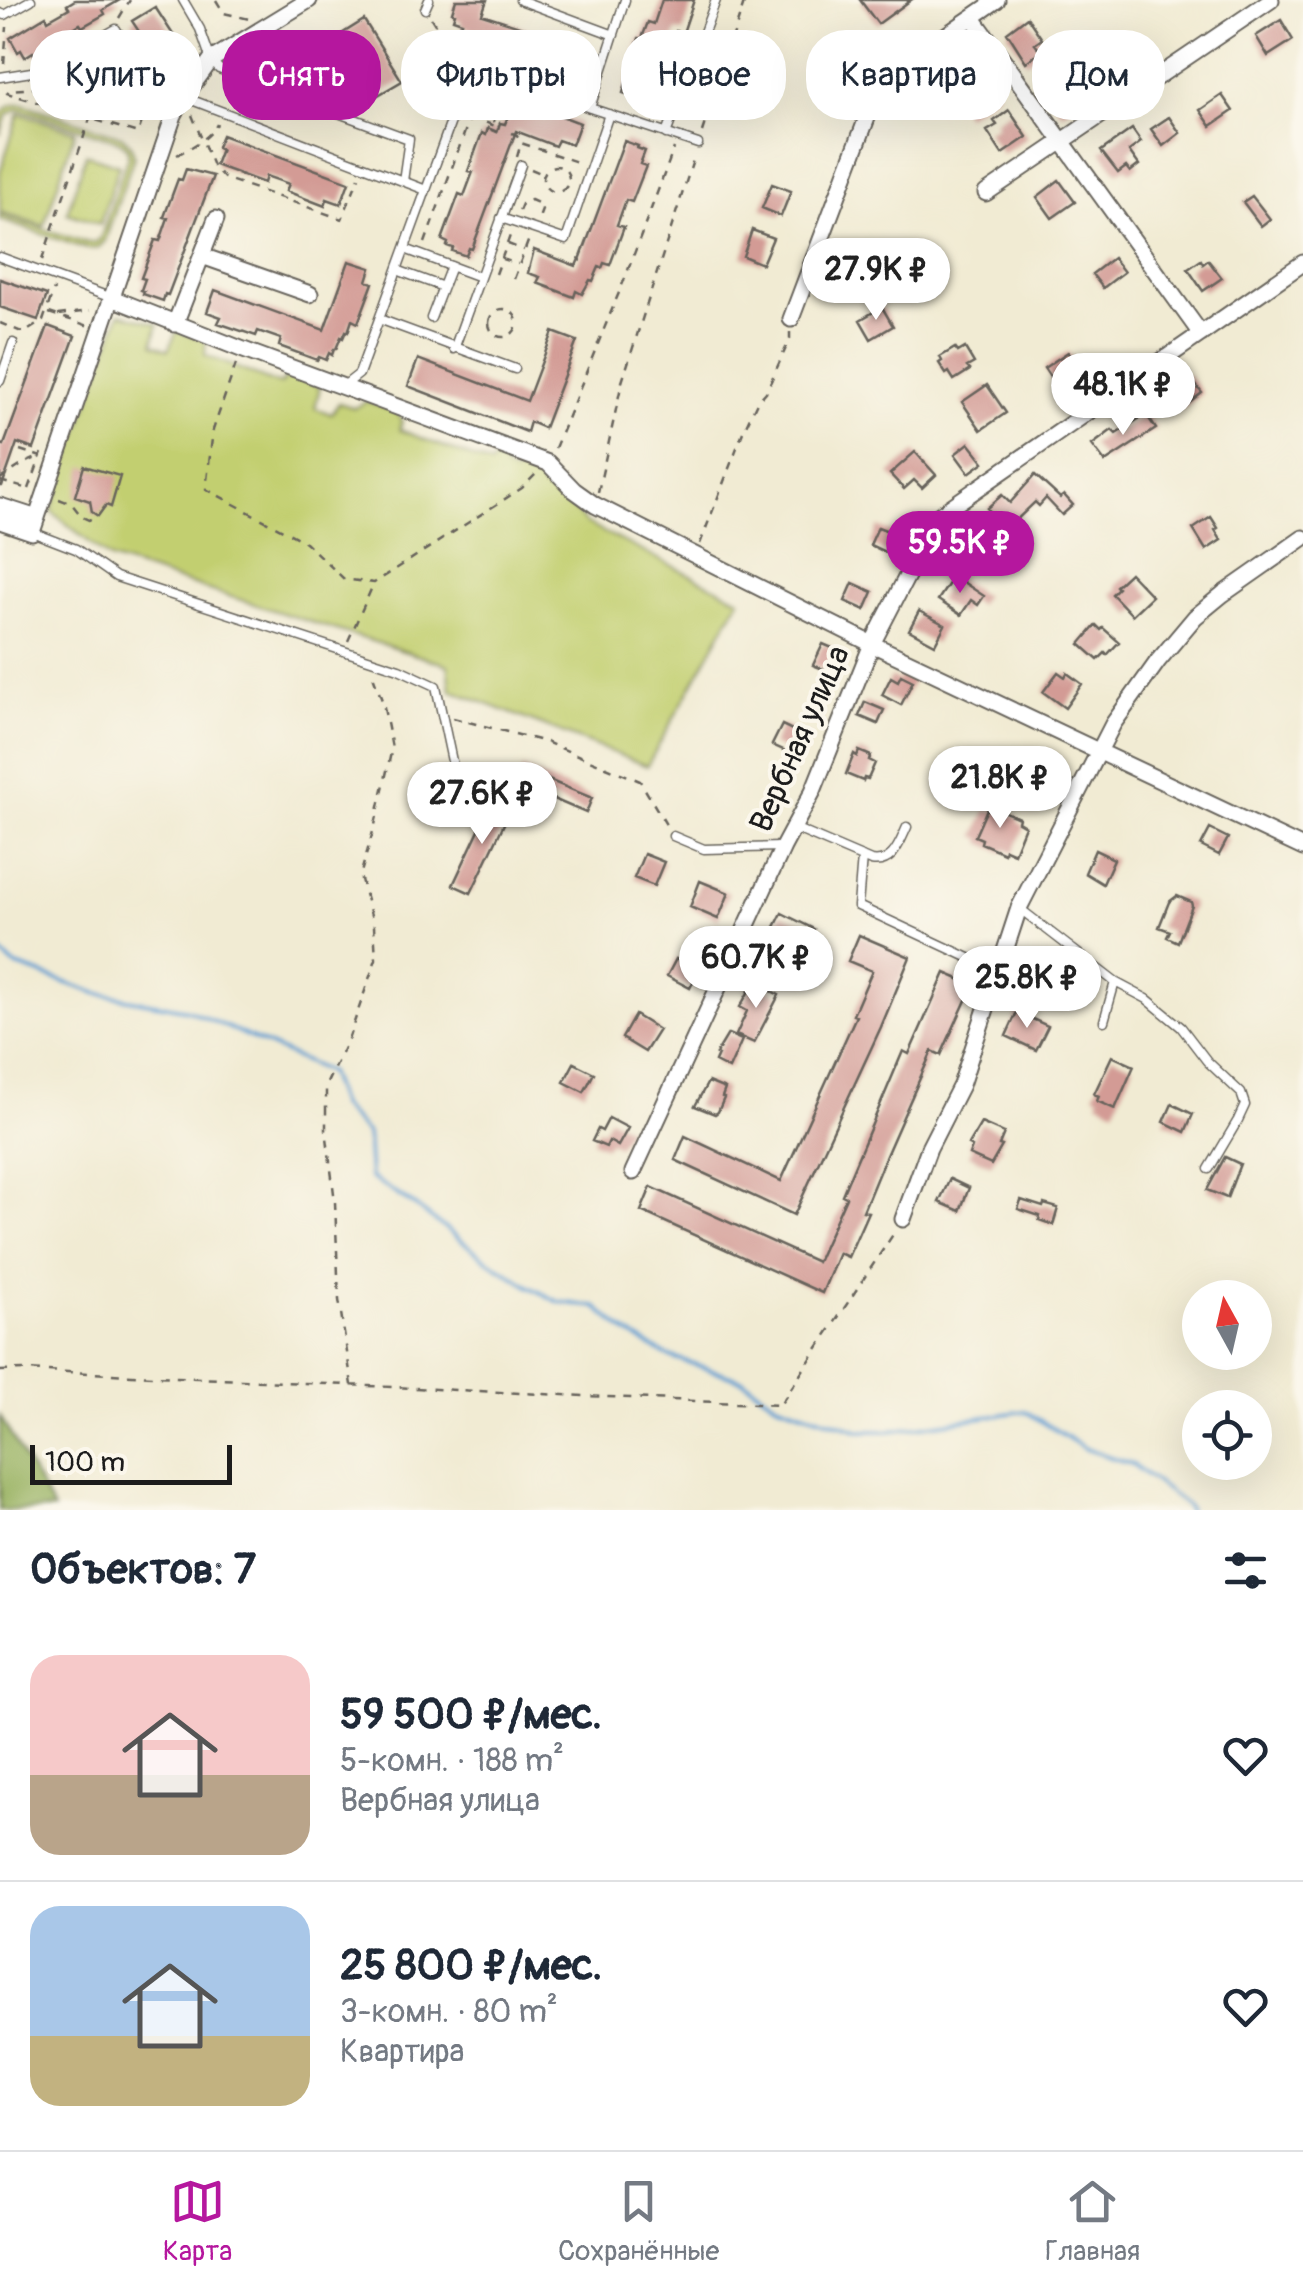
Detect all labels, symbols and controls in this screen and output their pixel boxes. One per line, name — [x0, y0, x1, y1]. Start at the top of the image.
chip: Купить — [30, 30, 202, 120]
chip: Снять — [222, 30, 381, 120]
chip: Фильтры — [401, 30, 601, 120]
chip: Новое — [621, 30, 786, 120]
chip: Квартира — [806, 30, 1012, 120]
chip: Дом — [1032, 30, 1165, 120]
pin: 27.9K ₽ — [784, 238, 968, 323]
text: 27.9K ₽ — [824, 250, 928, 290]
pin: 48.1K ₽ — [1031, 353, 1215, 438]
text: 48.1K ₽ — [1073, 365, 1173, 405]
pin: 59.5K ₽ — [868, 511, 1052, 596]
text: 59.5K ₽ — [908, 523, 1012, 563]
street label: Вербная улица — [741, 640, 859, 838]
pin: 21.8K ₽ — [908, 746, 1092, 831]
text: 21.8K ₽ — [951, 758, 1049, 798]
pin: 27.6K ₽ — [390, 762, 574, 847]
text: 27.6K ₽ — [429, 774, 535, 814]
pin: 60.7K ₽ — [664, 926, 848, 1011]
text: 60.7K ₽ — [701, 938, 811, 978]
pin: 25.8K ₽ — [935, 946, 1119, 1031]
text: 25.8K ₽ — [975, 958, 1079, 998]
north arrow — [1182, 1280, 1272, 1370]
map controls — [1182, 1280, 1272, 1480]
button: locate — [1182, 1390, 1272, 1480]
scale bar — [30, 1440, 232, 1484]
text: 100 m — [45, 1445, 125, 1480]
icon: filters — [1218, 1543, 1273, 1598]
text: Объектов: 7 — [30, 1544, 256, 1596]
text: 59 500 ₽/мес. — [340, 1689, 602, 1741]
icon: home — [110, 1695, 230, 1815]
icon: heart — [1218, 1728, 1273, 1783]
text: 5-комн. · 188 m² — [340, 1741, 564, 1781]
text: Вербная улица — [340, 1781, 540, 1821]
text: 25 800 ₽/мес. — [340, 1940, 602, 1992]
icon: home — [110, 1946, 230, 2066]
icon: heart — [1218, 1979, 1273, 2034]
text: 3-комн. · 80 m² — [340, 1992, 558, 2032]
text: Квартира — [340, 2032, 464, 2072]
tab: Карта — [163, 2174, 232, 2269]
tab: Сохранённые — [558, 2174, 719, 2269]
tab: Главная — [1045, 2174, 1140, 2269]

